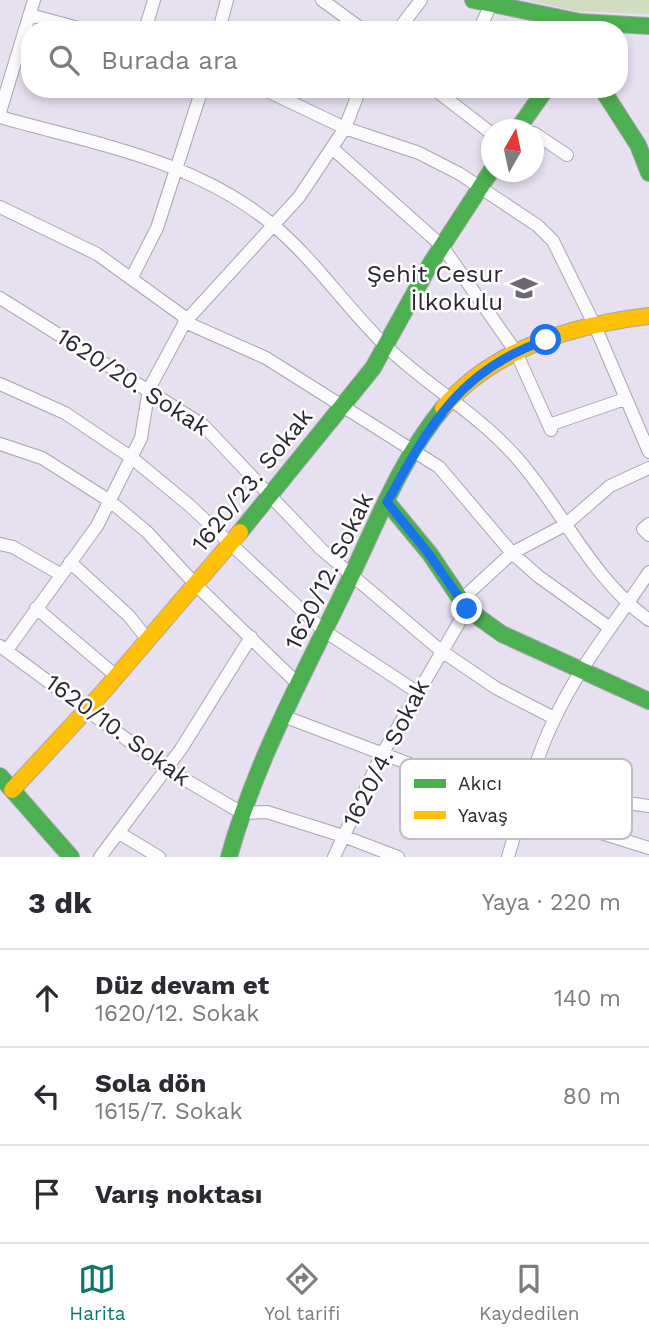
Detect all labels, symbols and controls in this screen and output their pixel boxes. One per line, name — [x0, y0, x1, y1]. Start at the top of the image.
search box — [21, 21, 628, 98]
icon: search — [45, 41, 83, 79]
text: Burada ara — [101, 45, 238, 75]
north arrow — [481, 119, 544, 182]
place label: Şehit Cesur İlkokulu — [367, 260, 503, 316]
school or university icon: Şehit Cesur İlkokulu — [509, 273, 539, 303]
street label: 1620/20. Sokak — [51, 322, 215, 442]
route start — [530, 324, 561, 355]
street label: 1620/23. Sokak — [186, 403, 318, 557]
street label: 1620/12. Sokak — [279, 488, 379, 654]
route end — [451, 593, 482, 624]
street label: 1620/10. Sokak — [40, 668, 196, 792]
street label: 1620/4. Sokak — [337, 674, 435, 831]
legend — [400, 759, 632, 839]
text: Akıcı — [458, 772, 502, 795]
text: Yavaş — [458, 804, 508, 827]
text: 3 dk — [28, 885, 92, 920]
text: Yaya · 220 m — [482, 889, 621, 916]
text: Düz devam et — [95, 970, 269, 1000]
icon: ahead — [28, 979, 66, 1017]
text: 140 m — [554, 985, 621, 1012]
text: 1620/12. Sokak — [95, 1000, 259, 1027]
text: Sola dön — [95, 1068, 206, 1098]
icon: left — [28, 1077, 66, 1115]
text: 80 m — [563, 1083, 621, 1110]
text: 1615/7. Sokak — [95, 1098, 242, 1125]
icon: arrive — [28, 1175, 66, 1213]
text: Varış noktası — [95, 1179, 262, 1209]
tab: Harita — [69, 1260, 125, 1325]
tab: Yol tarifi — [264, 1260, 340, 1325]
tab: Kaydedilen — [479, 1260, 580, 1325]

